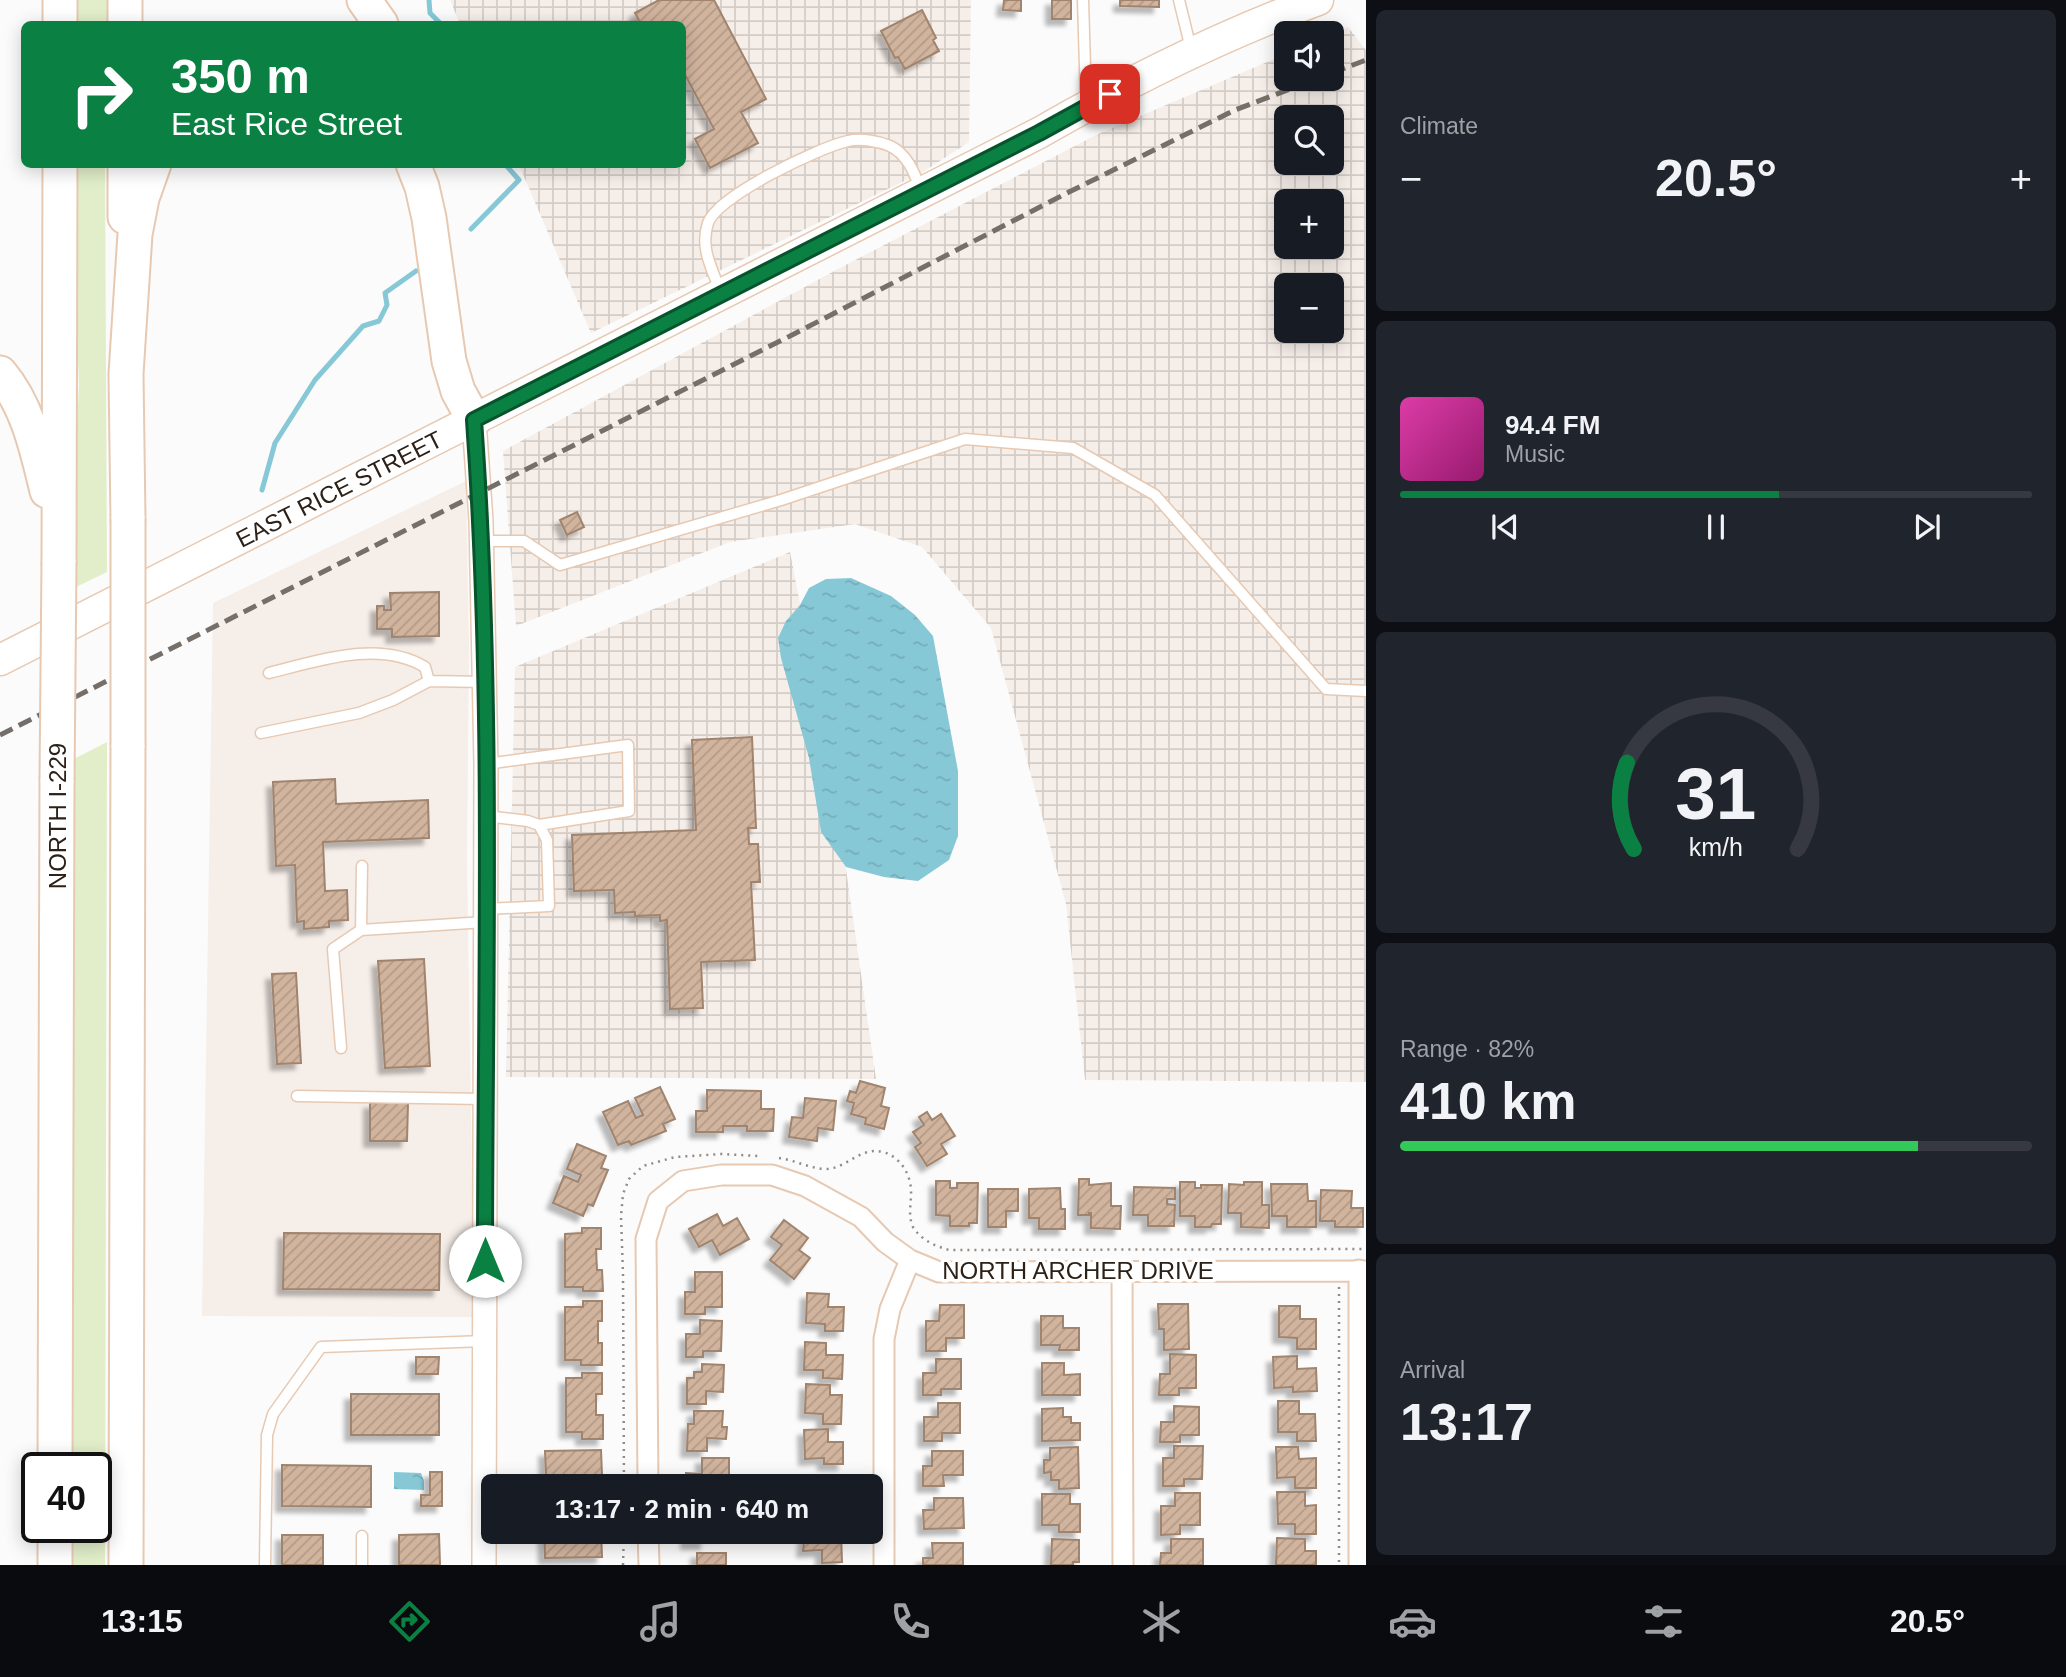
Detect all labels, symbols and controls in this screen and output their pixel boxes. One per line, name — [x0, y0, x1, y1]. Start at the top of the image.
map controls — [1274, 21, 1344, 343]
button: sound — [1274, 21, 1344, 91]
icon: right — [56, 49, 147, 140]
text: 350 m — [171, 49, 310, 103]
pin — [1080, 64, 1140, 124]
icon: arrive — [1091, 75, 1129, 113]
button: search — [1274, 105, 1344, 175]
text: East Rice Street — [171, 106, 402, 142]
text: Climate — [1400, 113, 1478, 139]
text: 20.5° — [1655, 149, 1777, 207]
text: − — [1400, 158, 1422, 200]
text: + — [2010, 158, 2032, 200]
button: + — [1274, 189, 1344, 259]
button: − — [1274, 273, 1344, 343]
text: 94.4 FM — [1505, 410, 1600, 440]
street label: EAST RICE STREET — [231, 425, 447, 553]
text: Music — [1505, 441, 1565, 467]
icon: previous — [1486, 508, 1524, 546]
icon: pause — [1697, 508, 1735, 546]
icon: next — [1908, 508, 1946, 546]
street label: NORTH I-229 — [44, 743, 71, 889]
text: 31 — [1676, 753, 1756, 834]
text: km/h — [1689, 832, 1743, 860]
text: Range · 82% — [1400, 1036, 1534, 1062]
text: 410 km — [1400, 1072, 1576, 1130]
position arrow — [448, 1224, 522, 1298]
street label: NORTH ARCHER DRIVE — [942, 1257, 1214, 1284]
text: Arrival — [1400, 1357, 1465, 1383]
text: 13:17 — [1400, 1393, 1533, 1451]
speed limit sign: 40 — [21, 1452, 112, 1543]
text: 13:17 · 2 min · 640 m — [555, 1494, 809, 1524]
icon: directions — [385, 1597, 434, 1646]
icon: music — [636, 1597, 685, 1646]
icon: phone — [886, 1597, 935, 1646]
icon: climate — [1137, 1597, 1186, 1646]
icon: car — [1388, 1597, 1437, 1646]
icon: filters — [1639, 1597, 1688, 1646]
text: 13:15 — [101, 1603, 183, 1639]
text: 20.5° — [1890, 1603, 1965, 1639]

